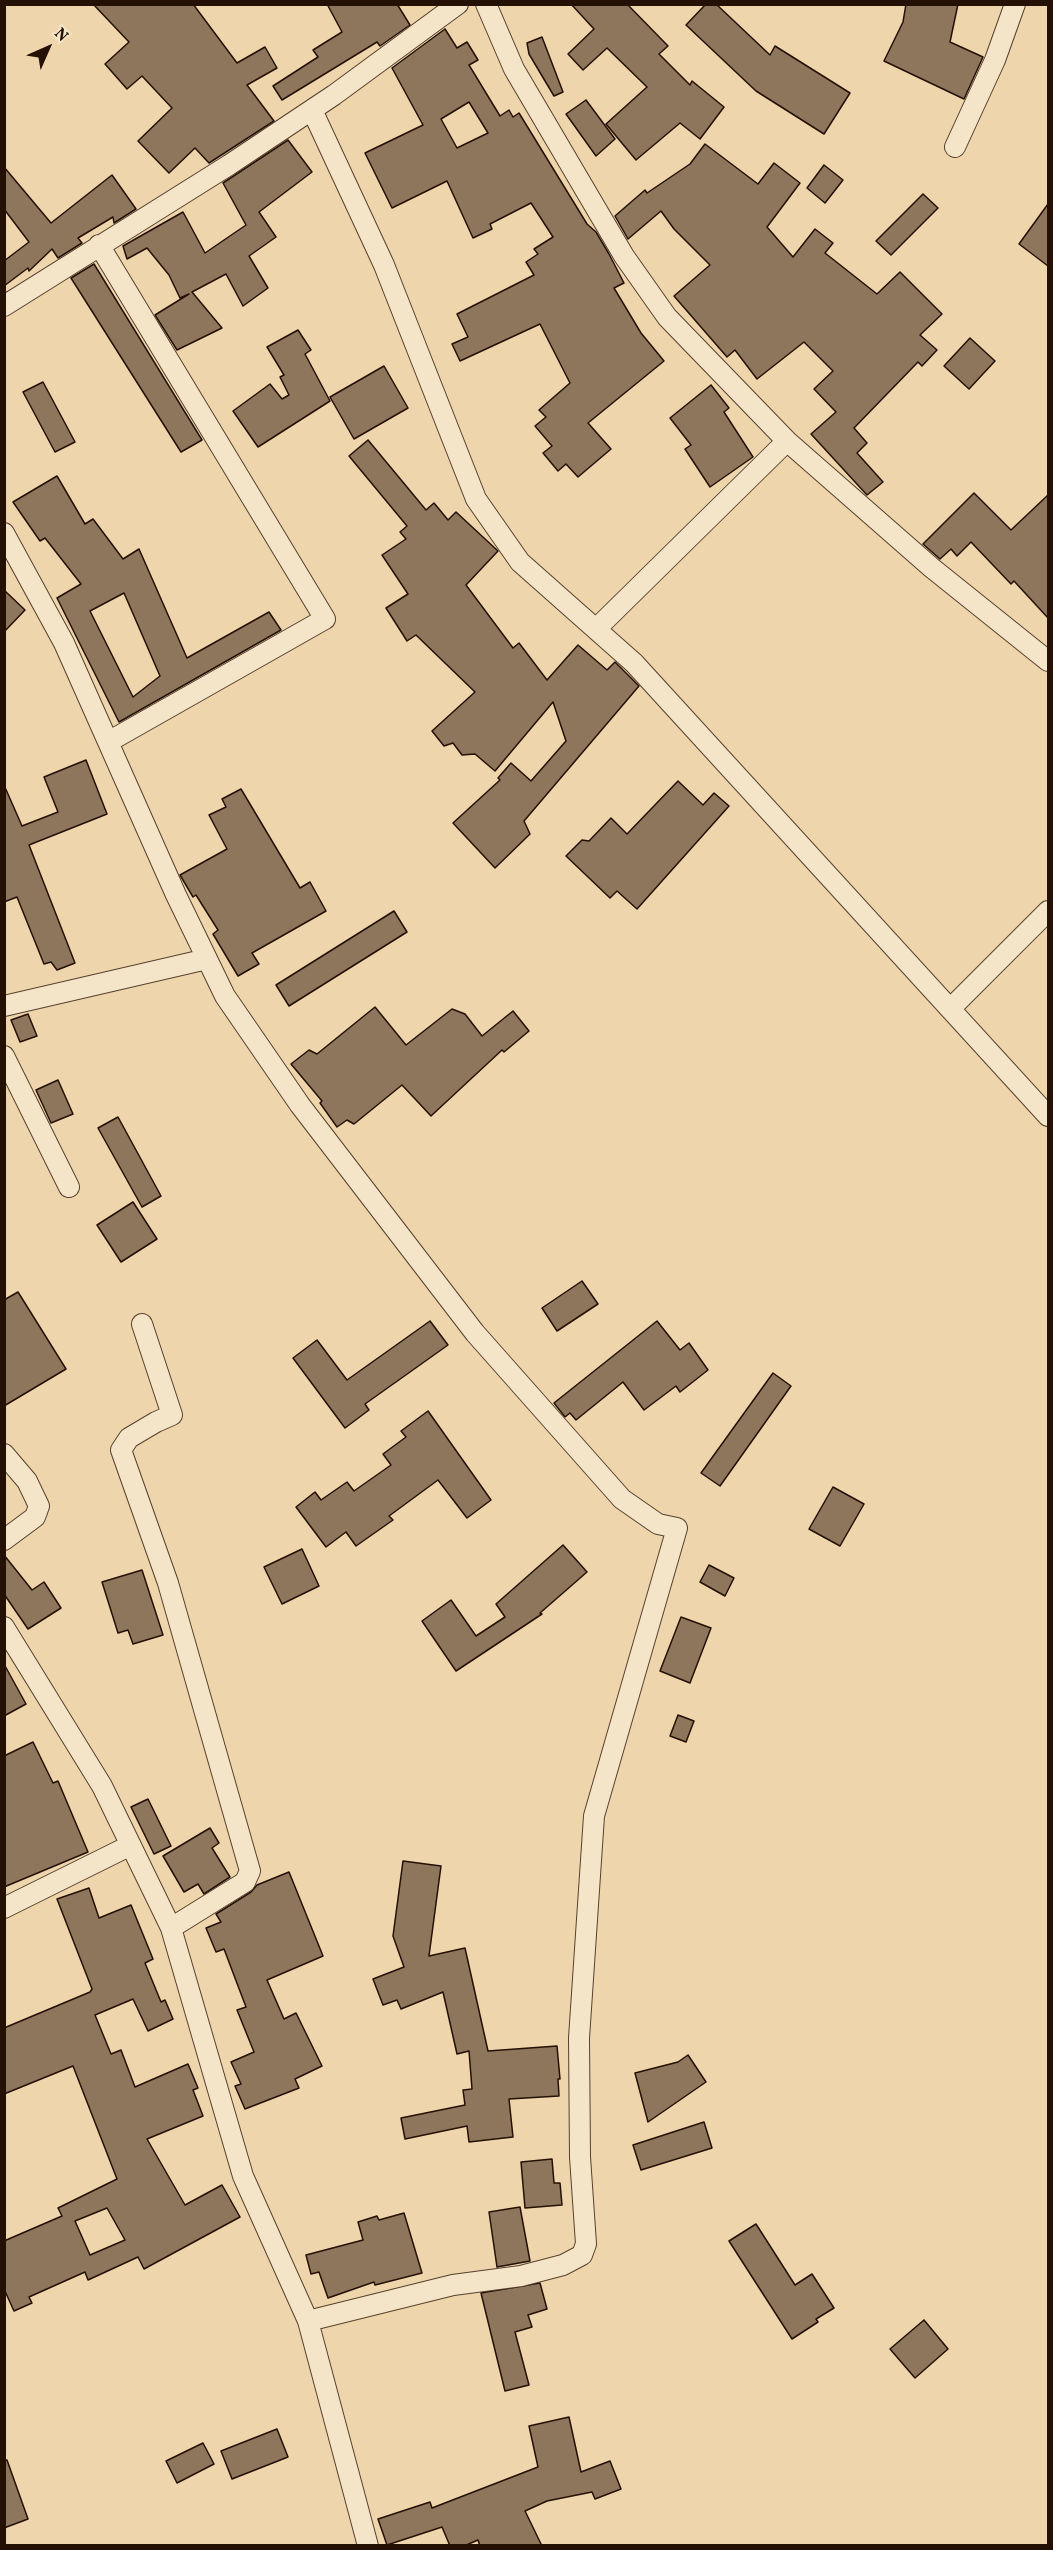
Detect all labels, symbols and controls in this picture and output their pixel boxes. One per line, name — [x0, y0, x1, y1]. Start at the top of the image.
north arrow — [18, 18, 78, 78]
text: N — [49, 23, 73, 47]

